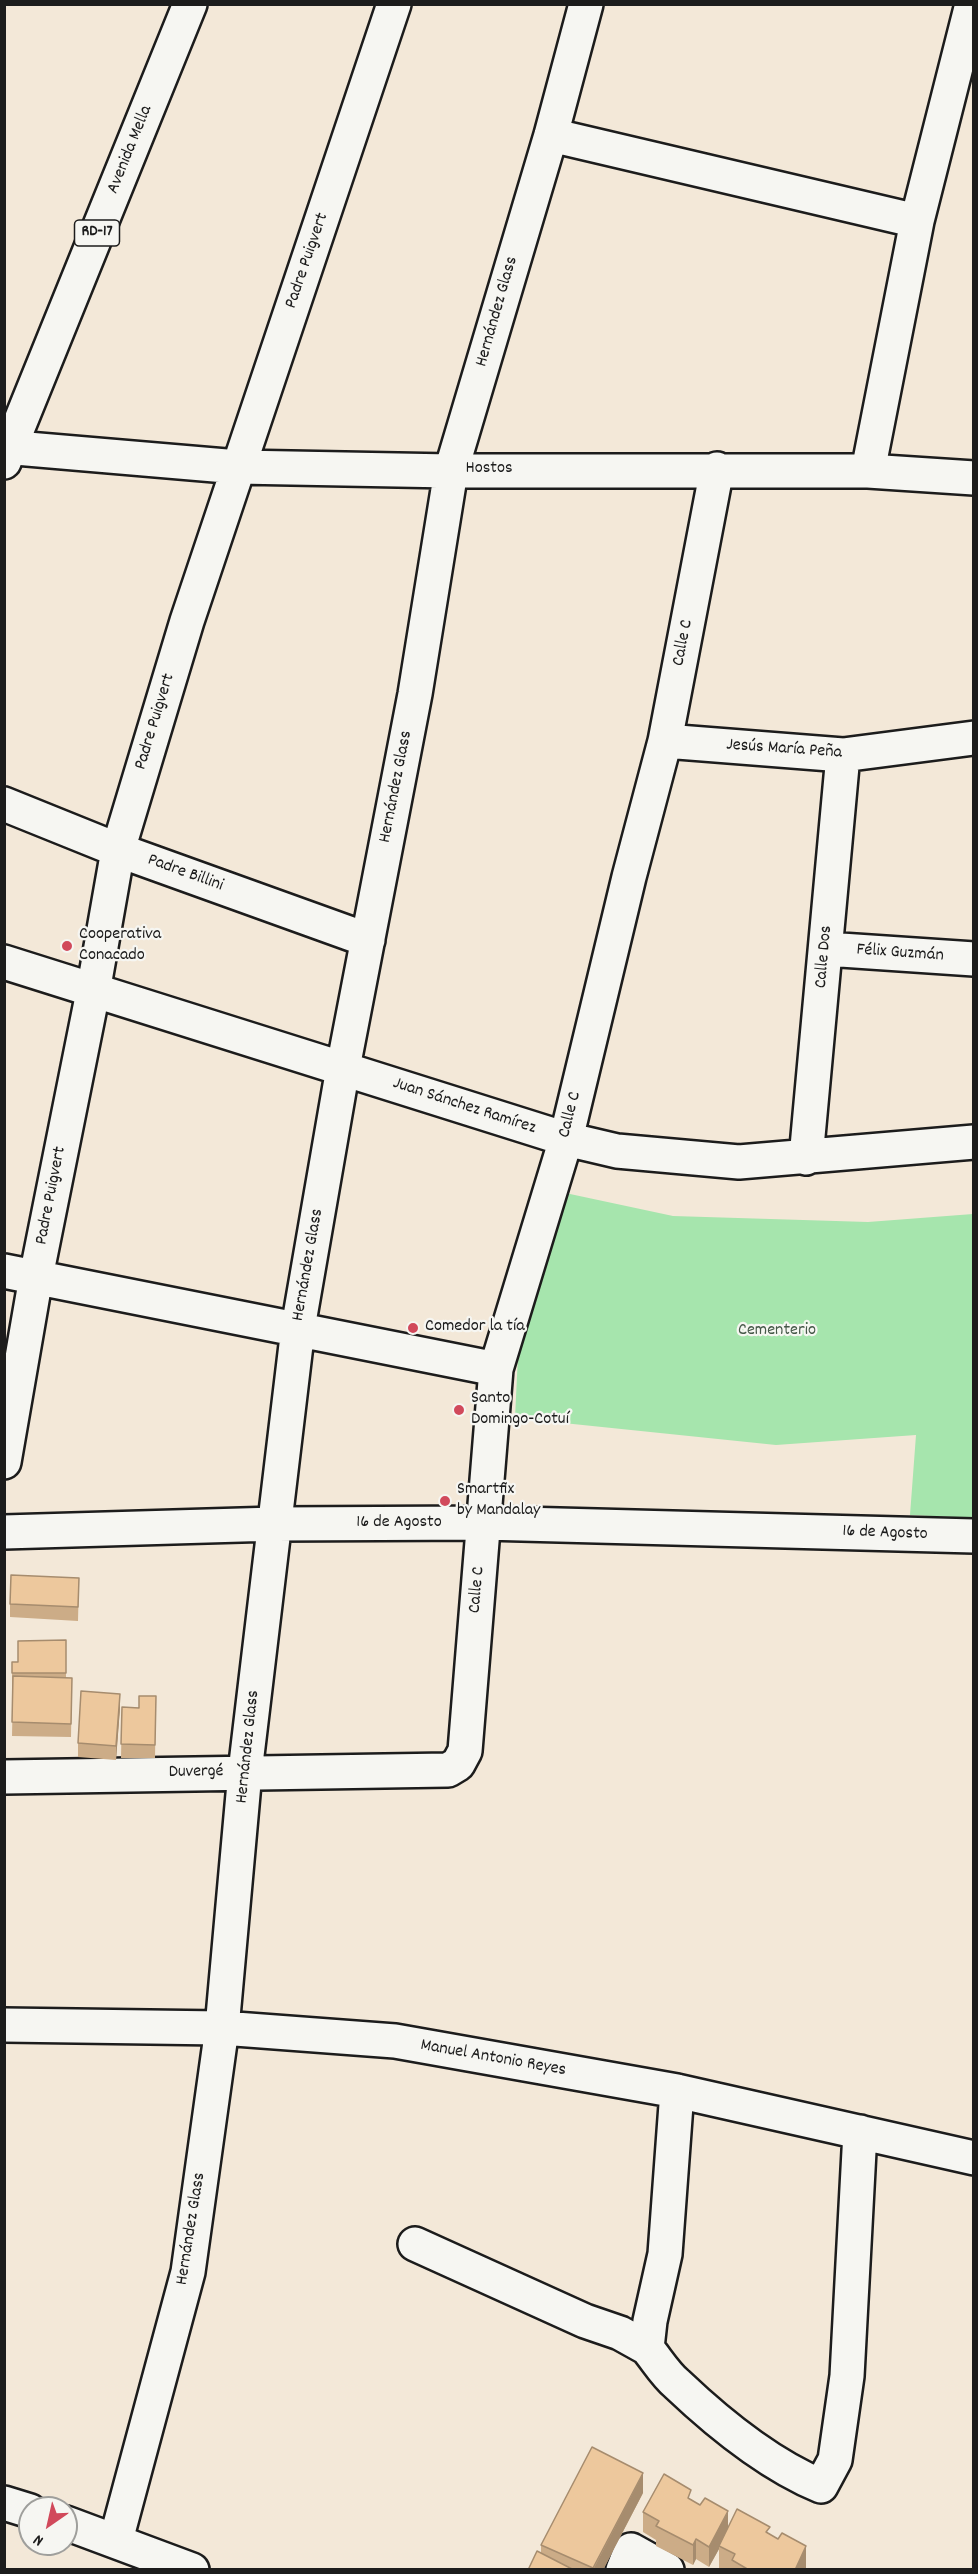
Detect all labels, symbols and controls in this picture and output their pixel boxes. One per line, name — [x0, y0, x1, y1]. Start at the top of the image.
street label: Avenida Mella — [104, 103, 158, 197]
street label: Padre Puigvert — [282, 210, 334, 312]
road number: RD-17 — [74, 220, 120, 246]
street label: Hernández Glass — [472, 254, 524, 370]
street label: Hostos — [465, 459, 513, 481]
street label: Calle C — [669, 618, 699, 668]
street label: Padre Puigvert — [131, 671, 181, 773]
street label: Hernández Glass — [376, 729, 418, 845]
street label: Jesús María Peña — [725, 735, 843, 765]
street label: Padre Billini — [144, 850, 226, 898]
place label: Cooperativa Conacado — [79, 925, 161, 968]
street label: Calle Dos — [812, 925, 838, 989]
marker: Cooperativa Conacado — [60, 939, 74, 953]
street label: Félix Guzmán — [856, 940, 944, 968]
street label: Juan Sánchez Ramírez — [390, 1074, 538, 1140]
street label: Calle C — [555, 1090, 587, 1140]
street label: Padre Puigvert — [32, 1145, 72, 1247]
street label: Hernández Glass — [288, 1207, 330, 1323]
place label: Comedor la tía — [425, 1317, 525, 1339]
marker: Comedor la tía — [406, 1321, 420, 1335]
park label: Cementerio — [738, 1321, 816, 1343]
place label: Santo Domingo-Cotuí — [471, 1389, 569, 1432]
marker: Santo Domingo-Cotuí — [452, 1403, 466, 1417]
place label: Smartfix by Mandalay — [457, 1480, 540, 1522]
marker: Smartfix by Mandalay — [438, 1494, 452, 1508]
street label: 16 de Agosto — [356, 1513, 442, 1535]
street label: 16 de Agosto — [842, 1522, 928, 1546]
street label: Calle C — [465, 1566, 491, 1614]
street label: Hernández Glass — [232, 1689, 266, 1805]
street label: Duvergé — [168, 1762, 224, 1784]
street label: Manuel Antonio Reyes — [419, 2036, 567, 2082]
street label: Hernández Glass — [172, 2171, 212, 2287]
north arrow — [18, 2496, 78, 2556]
text: N — [29, 2528, 48, 2551]

